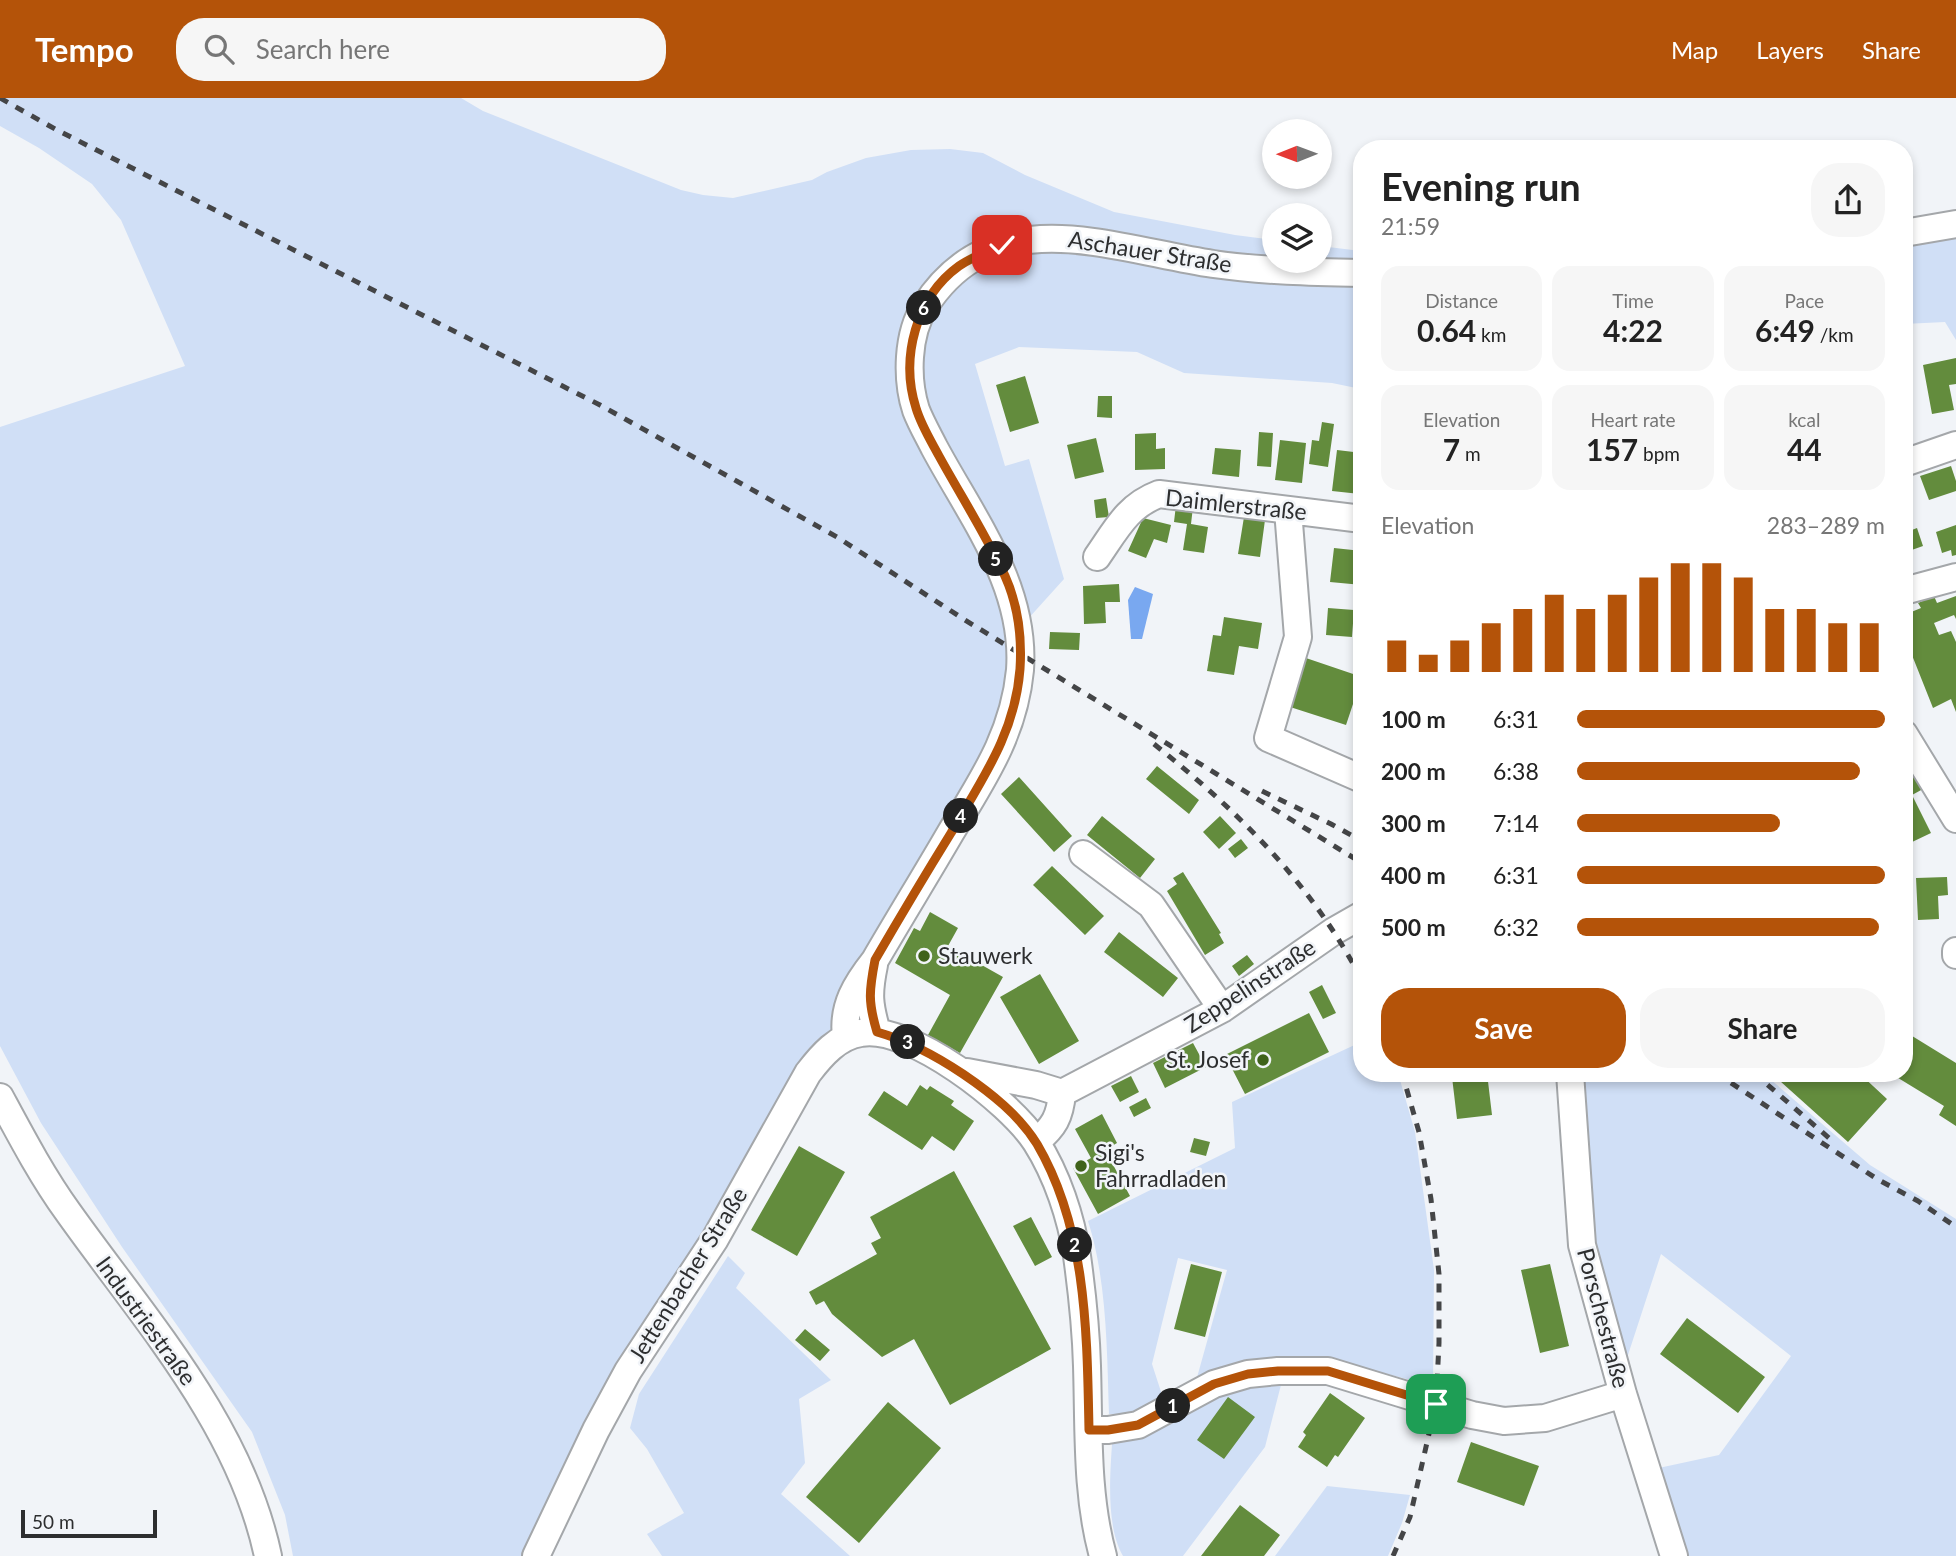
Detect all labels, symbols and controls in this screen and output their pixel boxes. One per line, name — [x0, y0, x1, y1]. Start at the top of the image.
search box — [176, 18, 666, 81]
text: Tempo — [35, 29, 134, 69]
icon: search — [200, 30, 238, 68]
text: Search here — [256, 33, 390, 65]
text: Map — [1671, 35, 1718, 64]
text: Layers — [1756, 35, 1824, 64]
text: Share — [1862, 35, 1921, 64]
north arrow — [1262, 119, 1332, 189]
map controls — [1262, 119, 1332, 273]
text: Evening run — [1381, 163, 1581, 209]
button: share — [1811, 163, 1885, 237]
button: layers — [1262, 203, 1332, 273]
text: 21:59 — [1381, 212, 1440, 240]
pin — [972, 215, 1032, 275]
street label: Aschauer Straße — [1067, 224, 1234, 278]
icon: check — [983, 226, 1021, 264]
text: Distance — [1425, 289, 1498, 312]
text: Time — [1612, 289, 1654, 312]
text: Pace — [1785, 289, 1824, 312]
pin: 6 — [906, 290, 942, 326]
text: 6 — [918, 296, 929, 319]
text: 0.64 — [1417, 312, 1476, 348]
text: 4:22 — [1603, 312, 1663, 348]
text: 6:49 — [1755, 312, 1815, 348]
text: km — [1476, 323, 1506, 346]
text: /km — [1815, 323, 1854, 346]
text: Elevation — [1423, 408, 1500, 431]
text: Heart rate — [1590, 408, 1676, 431]
text: kcal — [1788, 408, 1820, 431]
text: 7 — [1443, 431, 1460, 467]
text: 157 — [1586, 431, 1638, 467]
text: 44 — [1787, 431, 1822, 467]
text: m — [1460, 442, 1481, 465]
text: bpm — [1638, 442, 1680, 465]
street label: Daimlerstraße — [1164, 483, 1308, 525]
text: Elevation — [1381, 511, 1474, 539]
text: 283–289 m — [1767, 511, 1885, 539]
pin: 5 — [978, 542, 1014, 576]
text: 5 — [990, 547, 1001, 570]
text: 100 m — [1381, 705, 1446, 733]
text: 6:31 — [1493, 705, 1539, 733]
text: 200 m — [1381, 757, 1446, 785]
text: 6:38 — [1493, 757, 1539, 785]
pin: 4 — [944, 798, 978, 834]
text: 4 — [955, 804, 966, 827]
text: 300 m — [1381, 809, 1446, 837]
text: 7:14 — [1493, 809, 1539, 837]
text: 400 m — [1381, 861, 1446, 889]
text: 6:31 — [1493, 861, 1539, 889]
text: 500 m — [1381, 913, 1446, 941]
text: 6:32 — [1493, 913, 1539, 941]
street label: Zeppelinstraße — [1179, 932, 1320, 1038]
place label: Stauwerk — [938, 941, 1033, 969]
marker: Stauwerk — [916, 948, 932, 964]
button: Save — [1381, 988, 1626, 1068]
button: Share — [1640, 988, 1885, 1068]
pin: 3 — [890, 1024, 926, 1060]
text: 3 — [902, 1030, 913, 1053]
place label: St. Josef — [1166, 1045, 1249, 1073]
marker: St. Josef — [1255, 1052, 1271, 1068]
place label: Sigi's Fahrradladen — [1095, 1138, 1226, 1192]
marker: Sigi's Fahrradladen — [1073, 1158, 1089, 1174]
street label: Jettenbacher Straße — [622, 1182, 752, 1367]
pin: 2 — [1058, 1228, 1092, 1262]
text: 2 — [1069, 1233, 1080, 1256]
street label: Porschestraße — [1572, 1245, 1636, 1391]
street label: Industriestraße — [91, 1251, 203, 1390]
pin — [1406, 1374, 1466, 1434]
icon: arrive — [1417, 1385, 1455, 1423]
pin: 1 — [1156, 1388, 1190, 1424]
text: 1 — [1167, 1394, 1178, 1417]
scale bar — [21, 1507, 158, 1539]
text: 50 m — [32, 1510, 75, 1533]

